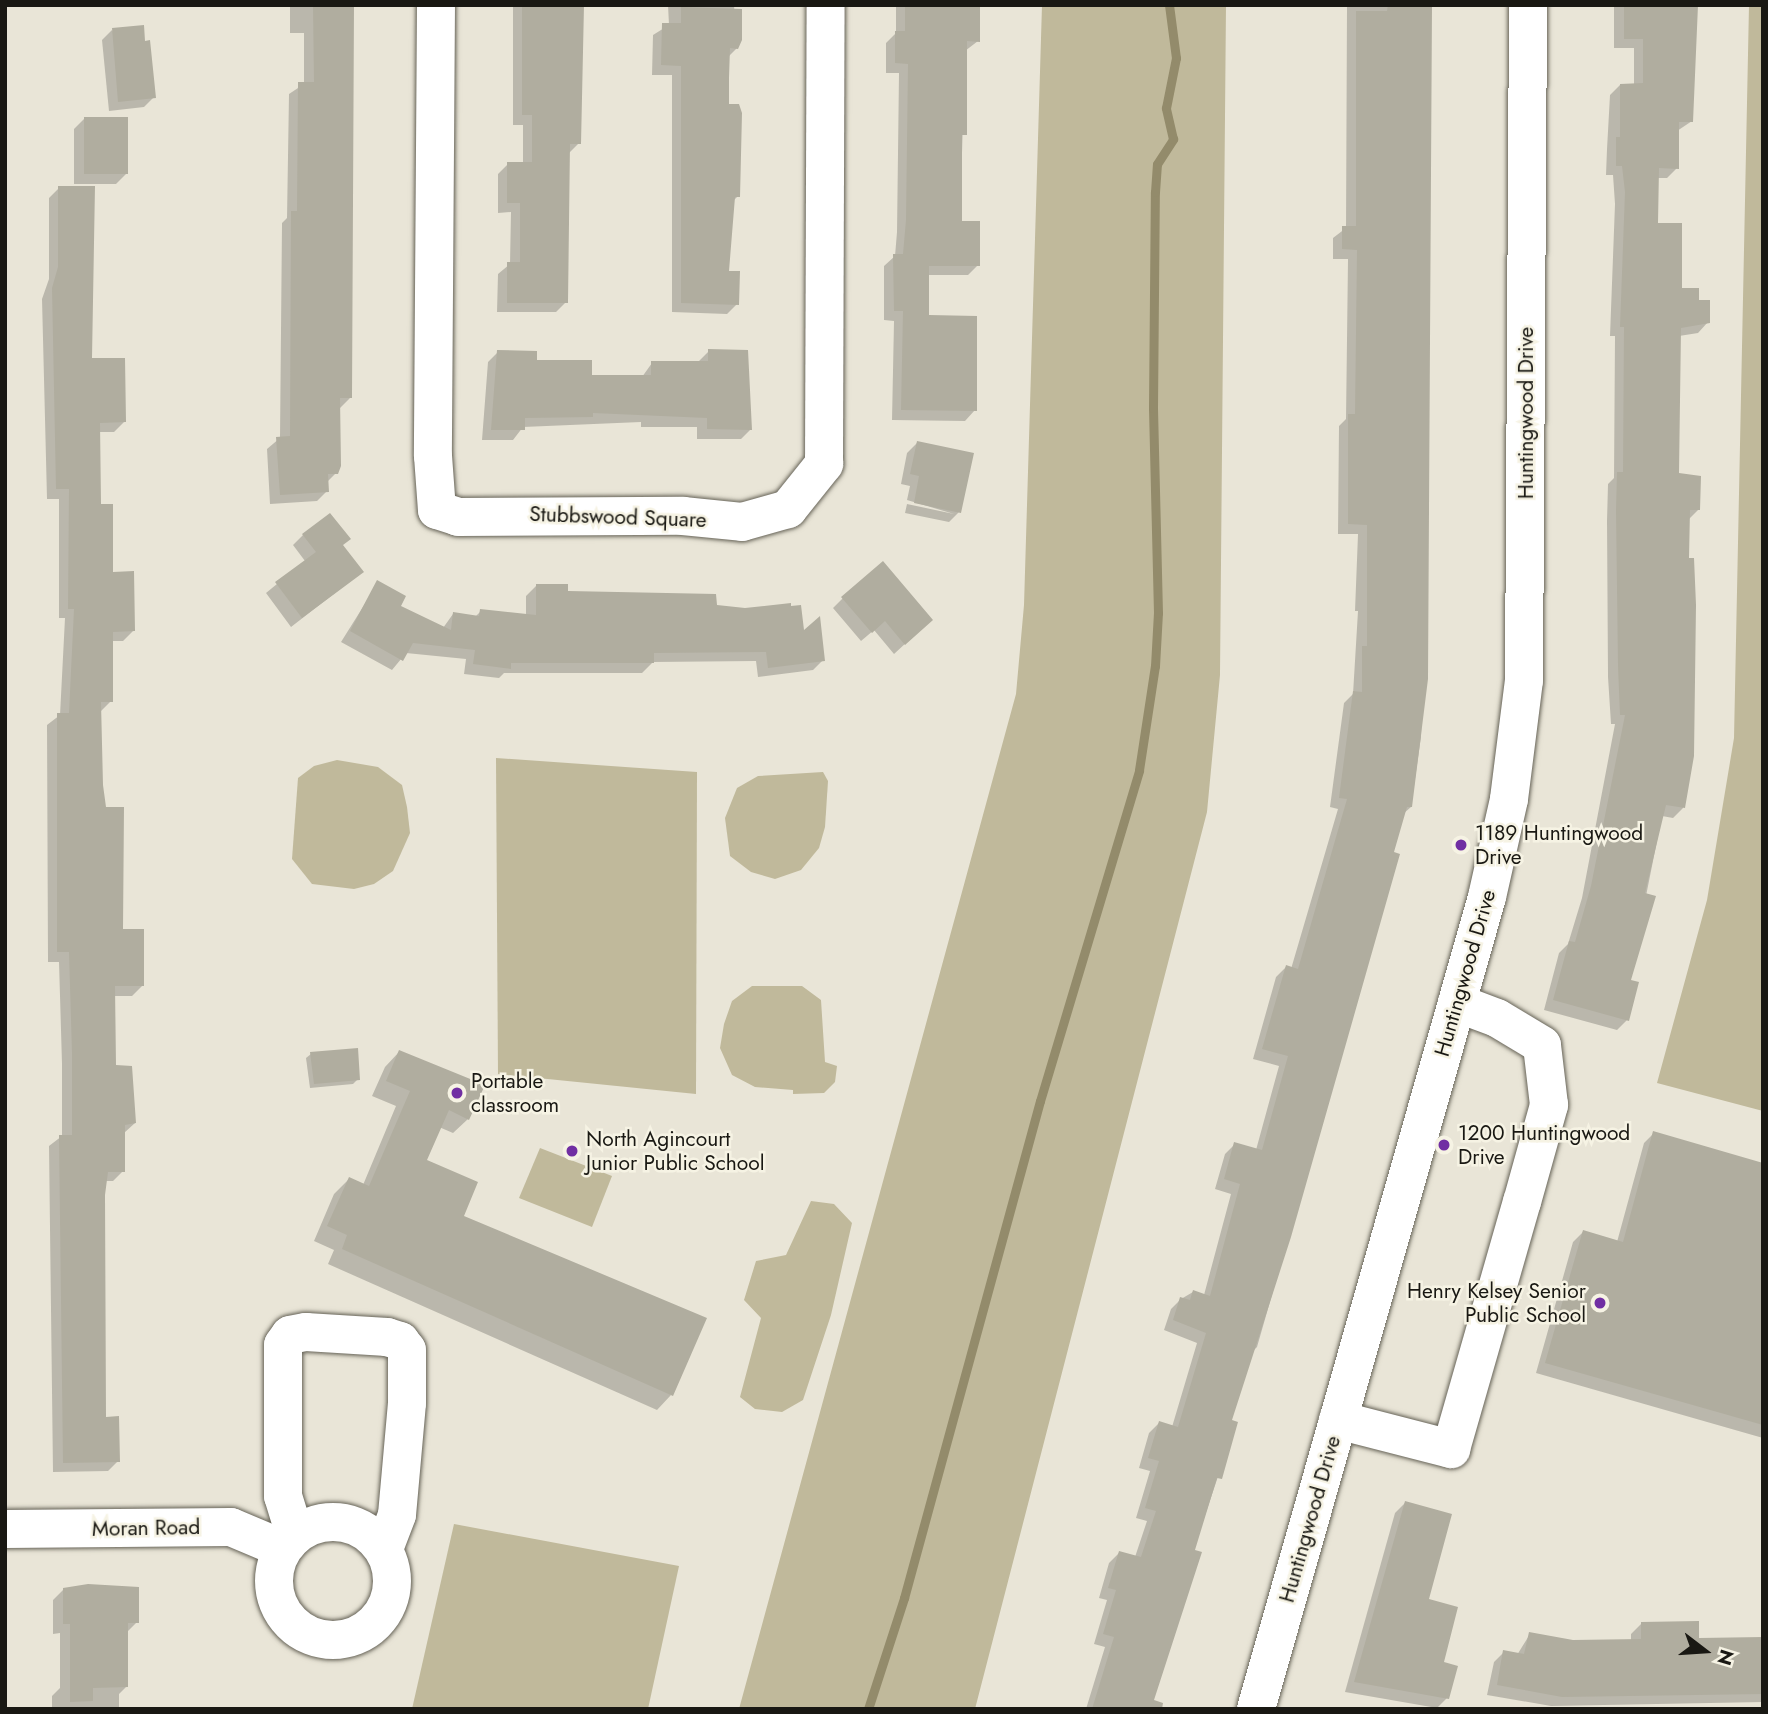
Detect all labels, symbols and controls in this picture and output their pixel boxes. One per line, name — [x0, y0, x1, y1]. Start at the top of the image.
street label: Huntingwood Drive — [1513, 327, 1539, 499]
street label: Stubbswood Square — [529, 501, 707, 533]
place label: 1189 Huntingwood Drive — [1475, 820, 1643, 870]
marker: 1189 Huntingwood Drive — [1453, 837, 1469, 853]
street label: Huntingwood Drive — [1429, 887, 1501, 1059]
place label: Portable classroom — [471, 1068, 559, 1118]
marker: Portable classroom — [449, 1085, 465, 1101]
place label: 1200 Huntingwood Drive — [1458, 1120, 1630, 1170]
place label: North Agincourt Junior Public School — [586, 1126, 765, 1176]
marker: 1200 Huntingwood Drive — [1436, 1137, 1452, 1153]
marker: North Agincourt Junior Public School — [564, 1143, 580, 1159]
place label: Henry Kelsey Senior Public School — [1407, 1278, 1586, 1328]
marker: Henry Kelsey Senior Public School — [1592, 1295, 1608, 1311]
street label: Huntingwood Drive — [1274, 1433, 1346, 1605]
street label: Moran Road — [92, 1514, 200, 1542]
north arrow — [1670, 1616, 1740, 1686]
text: N — [1710, 1646, 1741, 1668]

